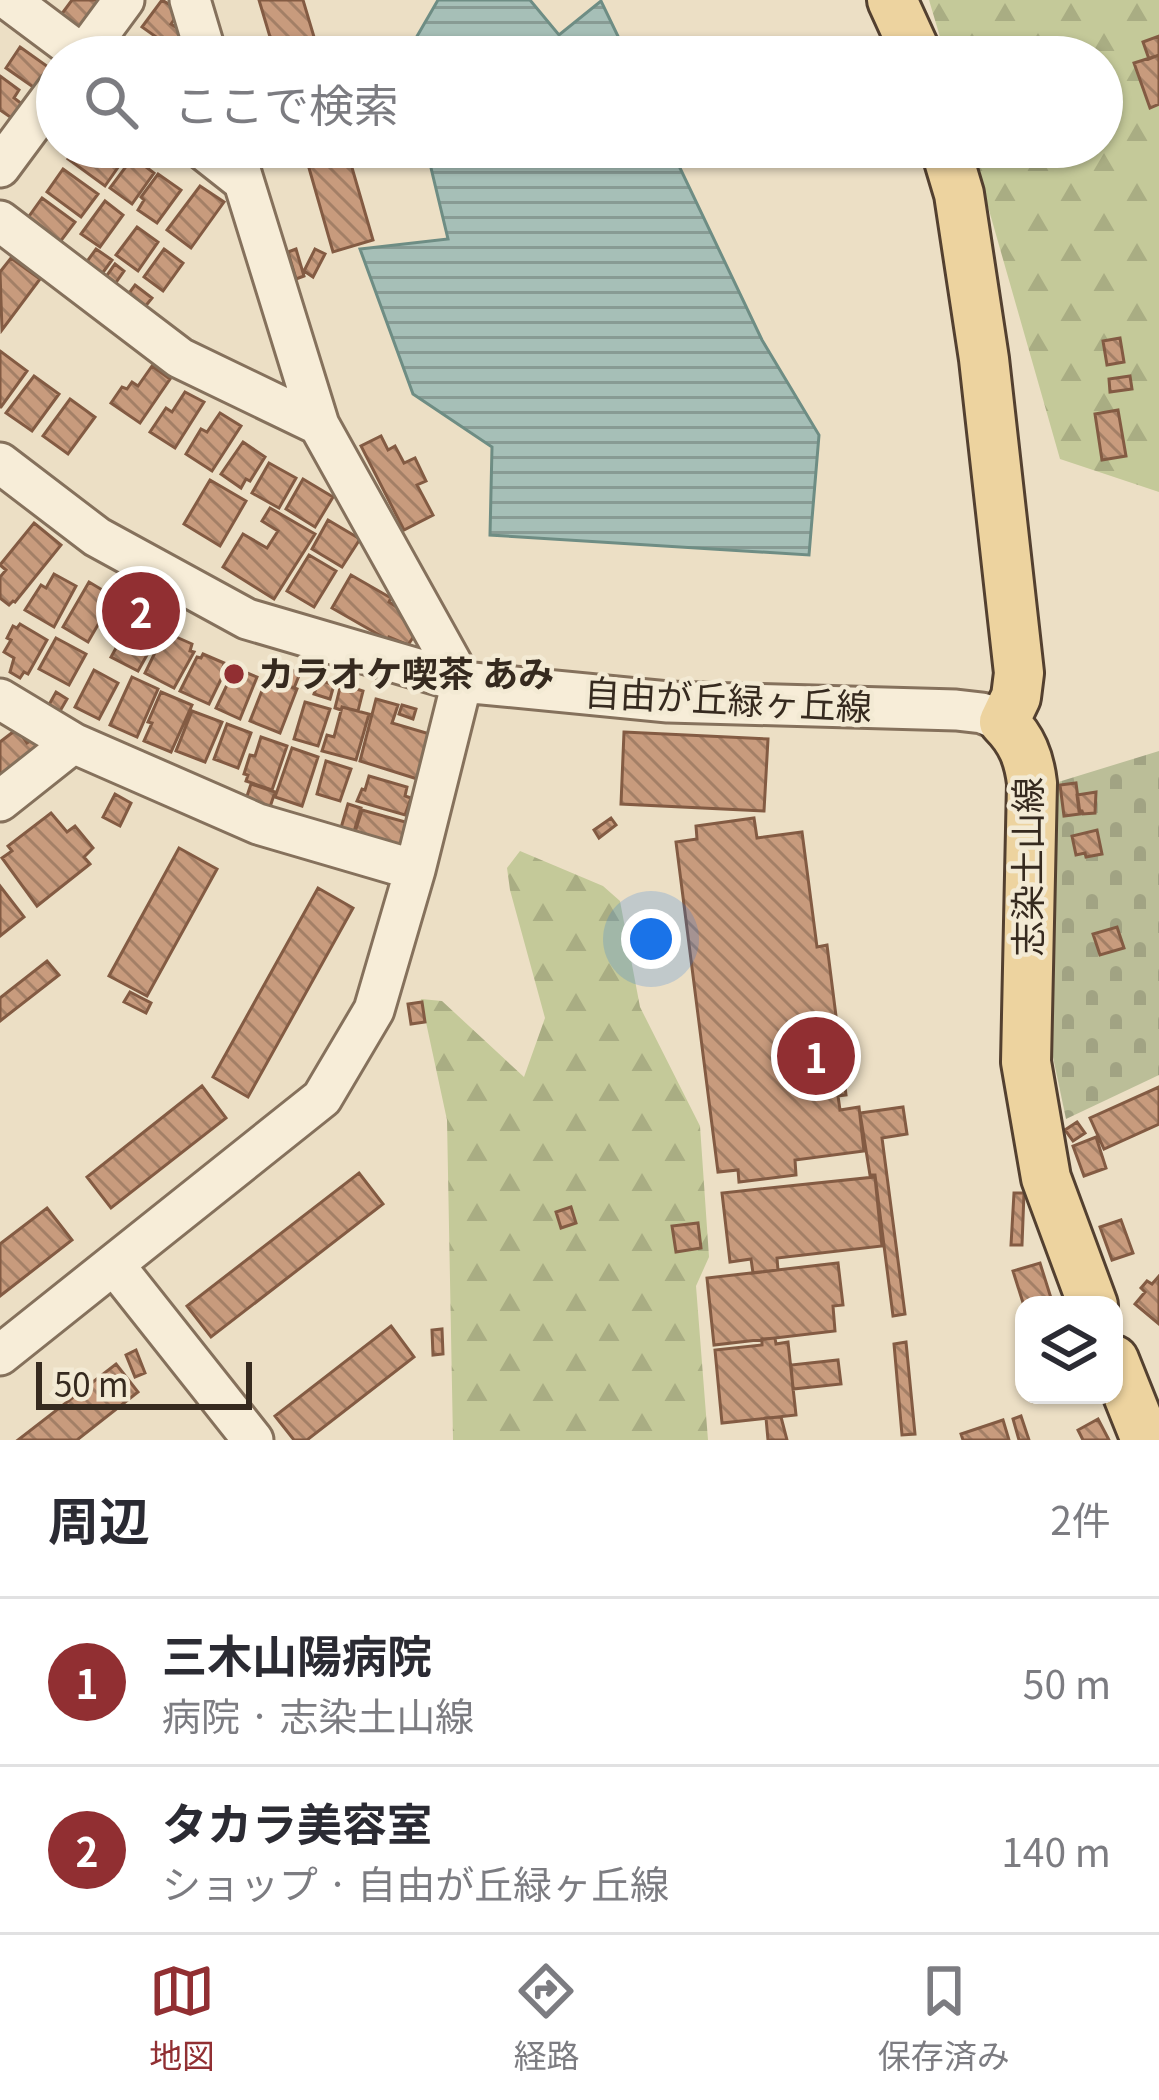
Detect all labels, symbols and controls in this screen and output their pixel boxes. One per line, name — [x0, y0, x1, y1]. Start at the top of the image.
search box — [36, 36, 1123, 168]
icon: search — [78, 69, 144, 135]
text: ここで検索 — [174, 70, 399, 135]
pin: 2 — [102, 566, 180, 656]
place label: カラオケ喫茶 あみ — [258, 645, 554, 697]
marker: カラオケ喫茶 あみ — [221, 661, 247, 687]
street label: 自由が丘緑ヶ丘線 — [583, 664, 873, 731]
street label: 志染土山線 — [999, 777, 1051, 957]
your location — [621, 909, 681, 969]
pin: 1 — [777, 1011, 855, 1101]
map controls — [1015, 1296, 1123, 1404]
button: layers — [1015, 1296, 1123, 1404]
scale bar — [36, 1356, 252, 1409]
text: 50 m — [54, 1359, 129, 1407]
text: 周辺 — [48, 1481, 150, 1555]
text: 2件 — [1050, 1490, 1111, 1546]
text: 三木山陽病院 — [162, 1621, 432, 1686]
text: 1 — [75, 1654, 99, 1710]
text: 50 m — [1023, 1654, 1111, 1710]
text: 病院 · 志染土山線 — [162, 1686, 474, 1742]
text: タカラ美容室 — [162, 1789, 432, 1854]
text: 2 — [75, 1822, 99, 1878]
text: 140 m — [1001, 1822, 1111, 1878]
text: ショップ · 自由が丘緑ヶ丘線 — [162, 1854, 669, 1910]
tab: 地図 — [149, 1958, 215, 2078]
tab: 経路 — [513, 1958, 579, 2078]
tab: 保存済み — [878, 1958, 1010, 2078]

